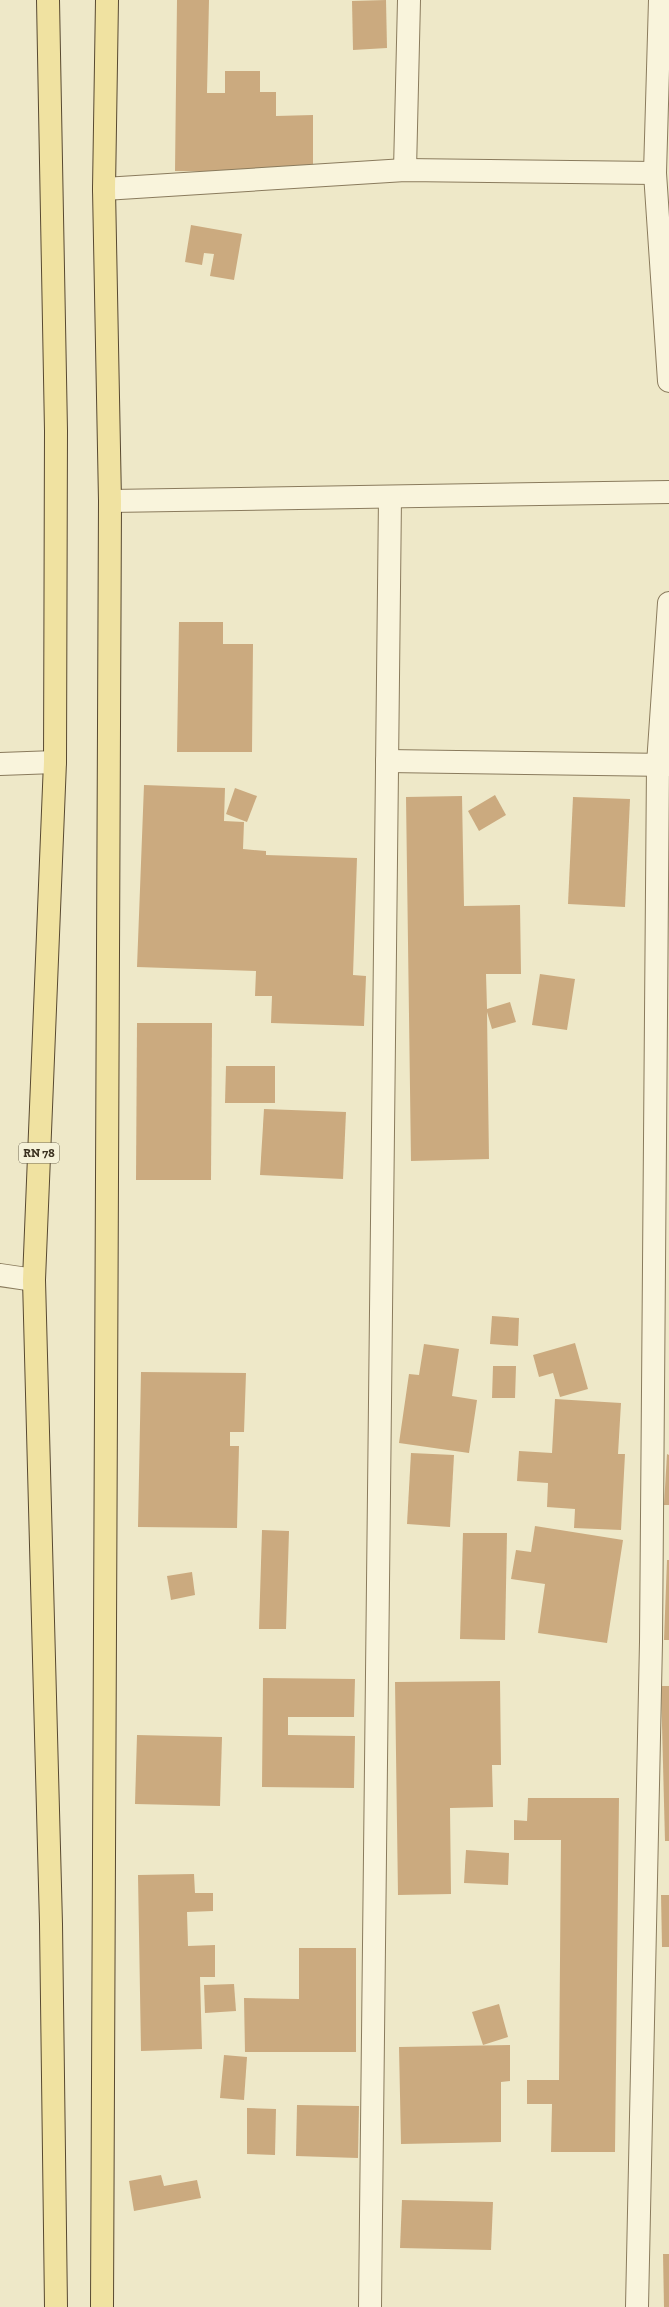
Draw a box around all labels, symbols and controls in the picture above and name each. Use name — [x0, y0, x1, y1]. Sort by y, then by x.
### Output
road number: RN 78 — [19, 1143, 59, 1163]

